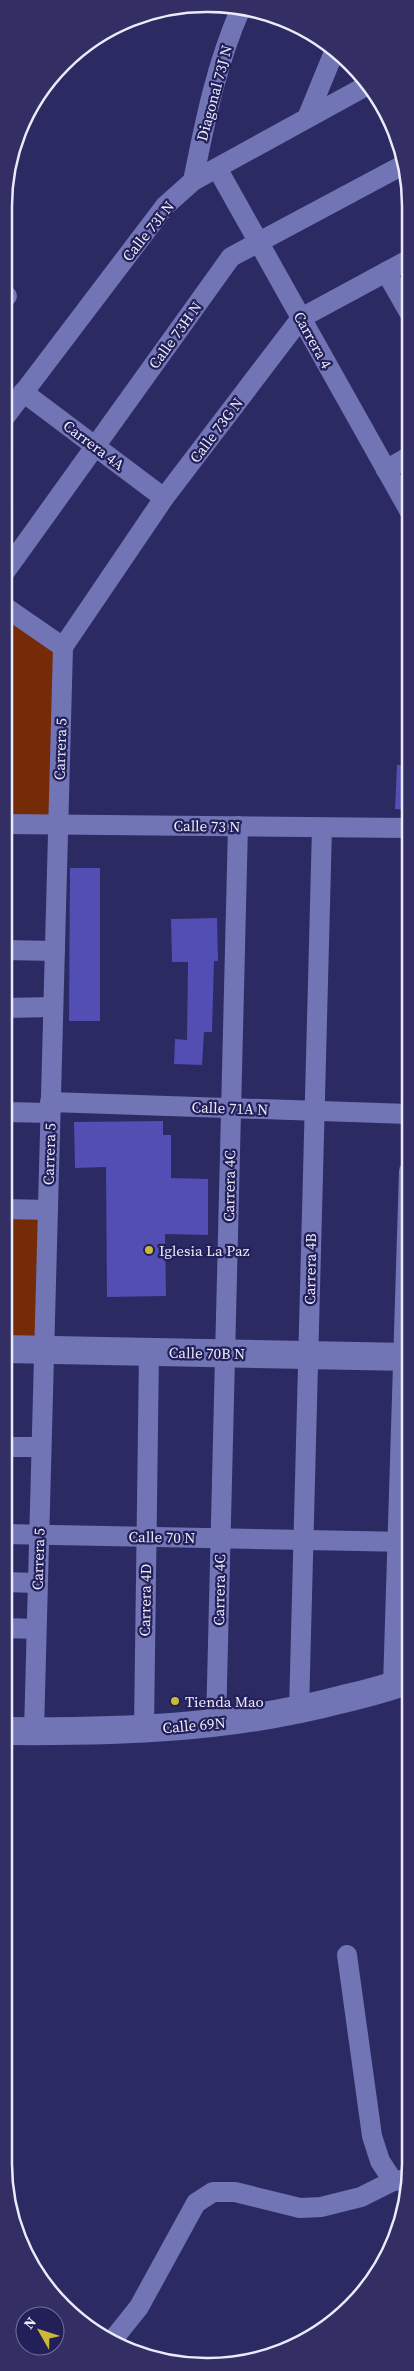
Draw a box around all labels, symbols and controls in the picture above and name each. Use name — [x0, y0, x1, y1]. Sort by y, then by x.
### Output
street label: Diagonal 73J N — [191, 43, 237, 143]
street label: Calle 73I N — [117, 196, 179, 266]
street label: Calle 73H N — [143, 297, 207, 373]
street label: Carrera 4 — [289, 308, 337, 373]
street label: Calle 73G N — [184, 393, 248, 467]
street label: Carrera 4A — [59, 415, 129, 475]
street label: Carrera 5 — [48, 718, 72, 780]
street label: Calle 73 N — [173, 815, 241, 837]
street label: Calle 71A N — [191, 1096, 269, 1120]
street label: Carrera 5 — [37, 1123, 61, 1185]
street label: Carrera 4C — [218, 1150, 240, 1222]
street label: Carrera 4B — [299, 1233, 321, 1305]
place label: Iglesia La Paz — [159, 1240, 250, 1261]
marker: Iglesia La Paz — [143, 1244, 155, 1256]
street label: Calle 70B N — [169, 1342, 245, 1364]
street label: Calle 70 N — [128, 1526, 196, 1548]
street label: Carrera 5 — [26, 1528, 50, 1590]
street label: Carrera 4C — [208, 1554, 230, 1626]
street label: Carrera 4D — [134, 1563, 156, 1637]
place label: Tienda Mao — [185, 1691, 264, 1712]
marker: Tienda Mao — [169, 1695, 181, 1707]
street label: Calle 69N — [162, 1712, 226, 1738]
north arrow — [15, 2306, 65, 2356]
text: N — [19, 2313, 41, 2333]

